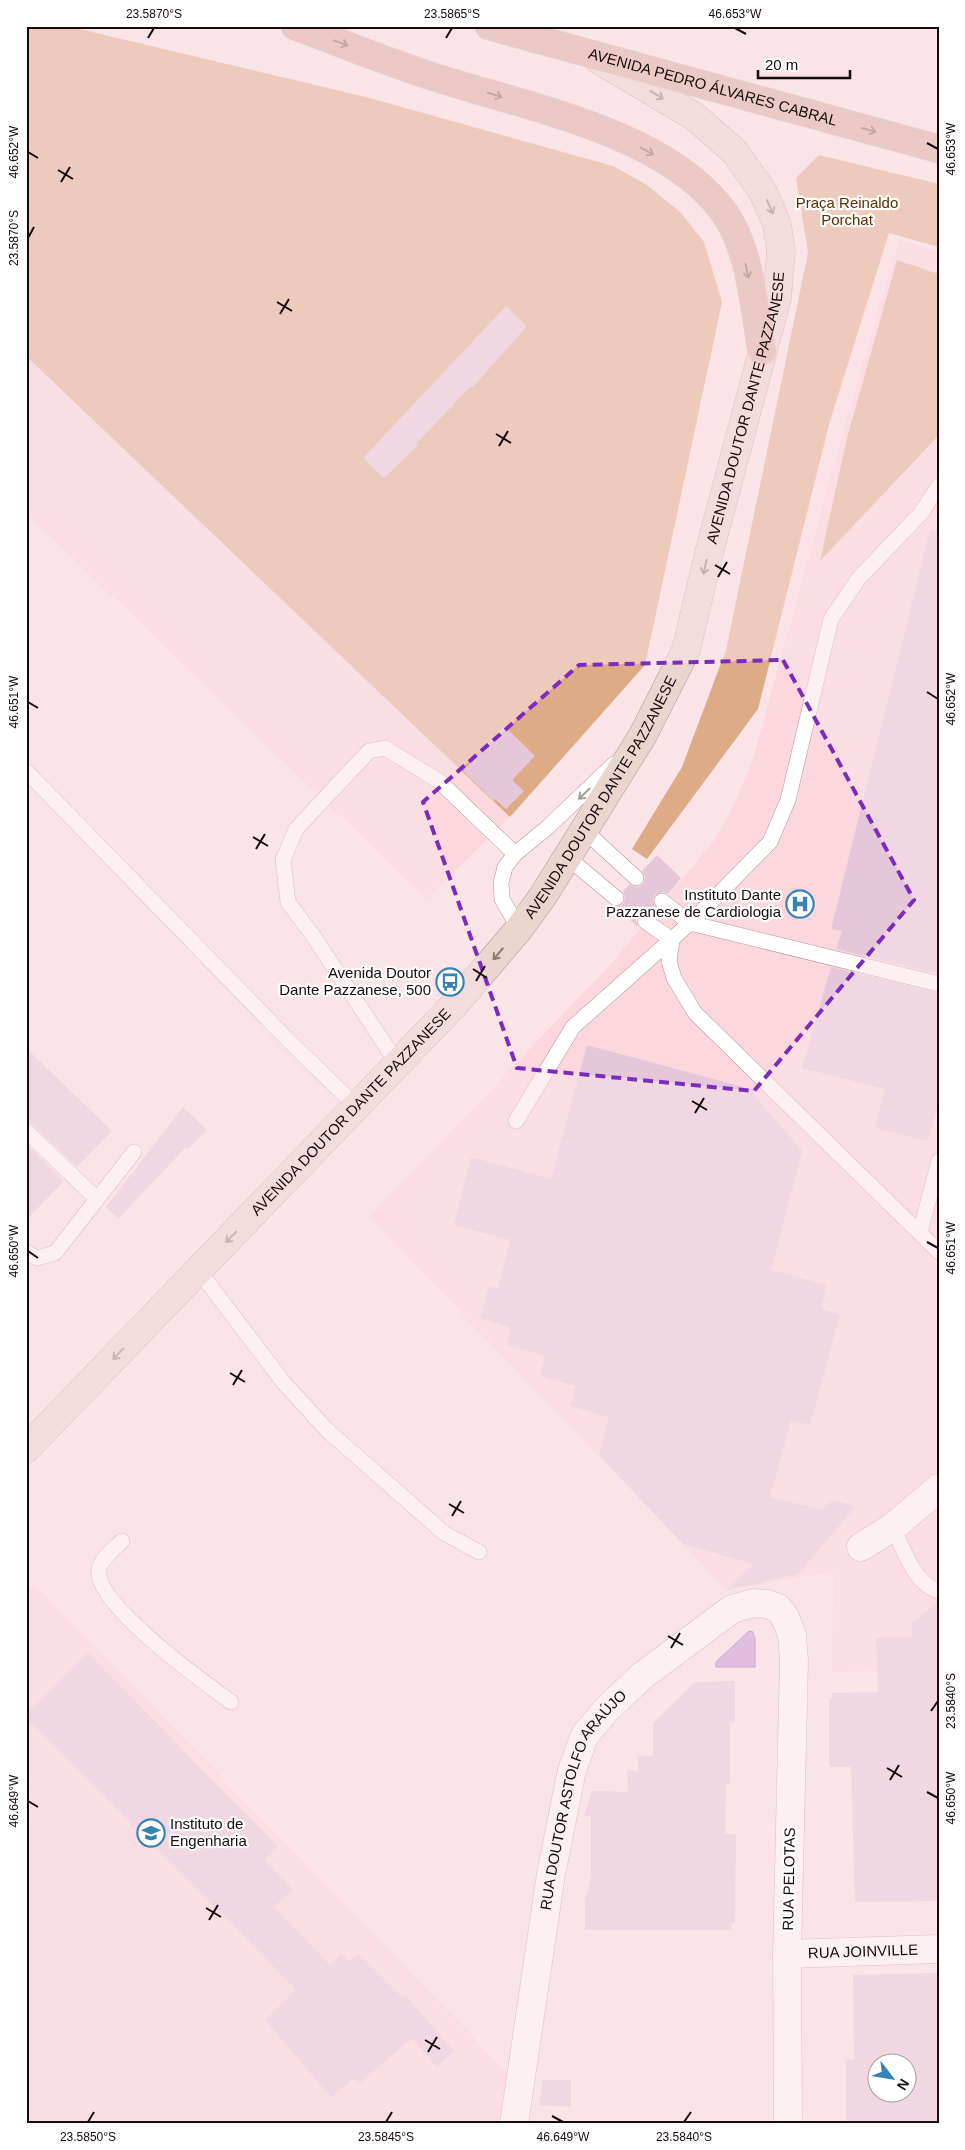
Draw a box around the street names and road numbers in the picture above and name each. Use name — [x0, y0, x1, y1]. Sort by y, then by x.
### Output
street label: AVENIDA PEDRO ÁLVARES CABRAL — [587, 45, 839, 129]
street label: AVENIDA DOUTOR DANTE PAZZANESE — [703, 271, 787, 546]
street label: AVENIDA DOUTOR DANTE PAZZANESE — [521, 673, 680, 921]
street label: AVENIDA DOUTOR DANTE PAZZANESE — [247, 1005, 454, 1219]
street label: RUA DOUTOR ASTOLFO ARAÚJO — [537, 1686, 630, 1911]
street label: RUA PELOTAS — [779, 1827, 798, 1931]
street label: RUA JOINVILLE — [808, 1941, 918, 1961]

